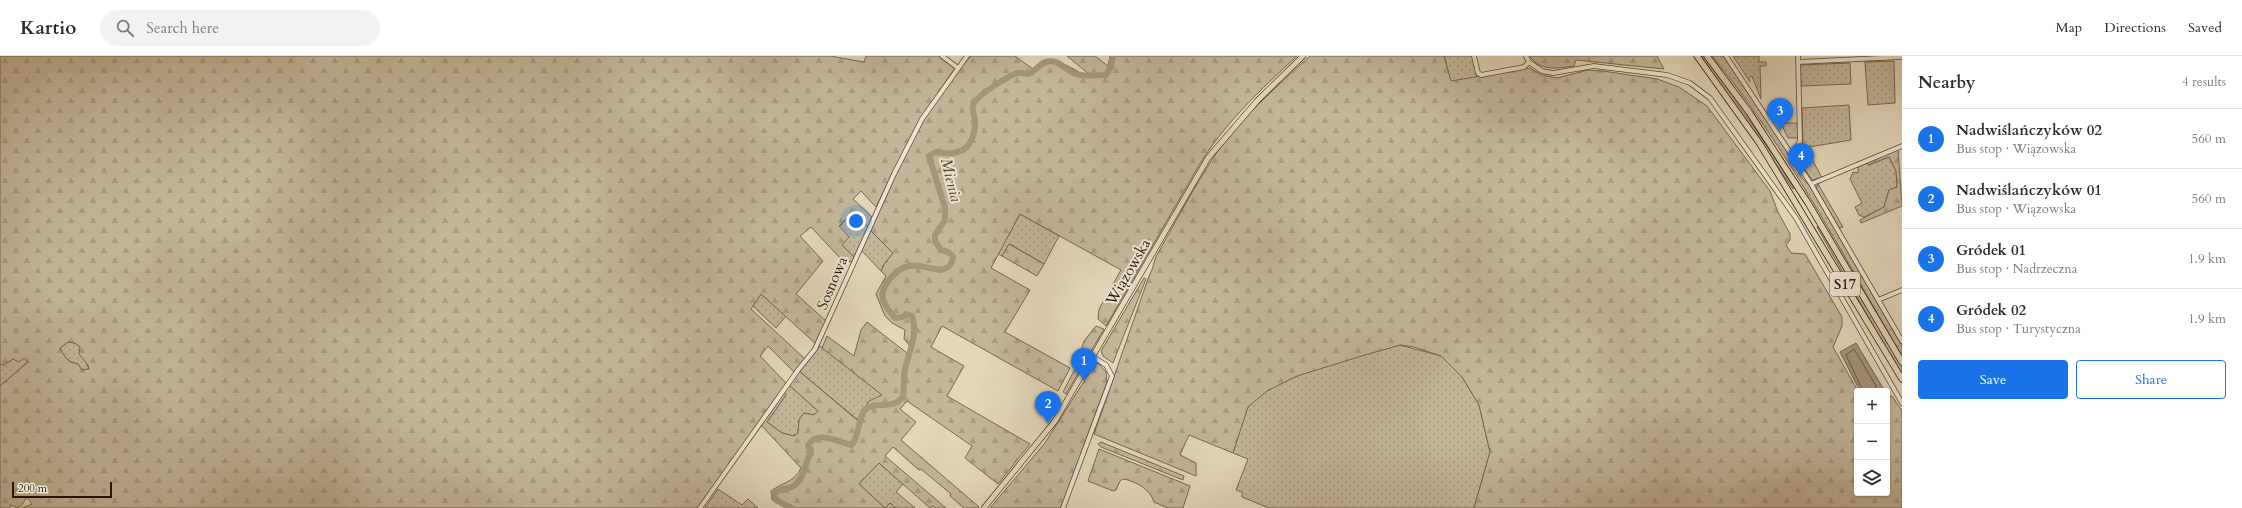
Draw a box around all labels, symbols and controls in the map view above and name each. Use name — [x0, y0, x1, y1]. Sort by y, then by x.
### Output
search box — [100, 10, 380, 46]
text: Kartio — [20, 15, 76, 41]
icon: search — [114, 17, 136, 39]
text: Search here — [146, 18, 219, 38]
text: Map — [2056, 18, 2082, 37]
text: Directions — [2104, 18, 2166, 37]
text: Saved — [2188, 18, 2222, 37]
text: Nearby — [1918, 71, 1975, 94]
text: 4 results — [2182, 73, 2226, 91]
pin: 3 — [1767, 98, 1793, 131]
text: Nadwiślańczyków 02 — [1956, 120, 2102, 140]
text: 1 — [1928, 130, 1934, 148]
text: 560 m — [2192, 130, 2226, 148]
text: Bus stop · Wiązowska — [1956, 140, 2076, 158]
pin: 4 — [1788, 143, 1814, 176]
water label: Mienia — [935, 156, 967, 204]
text: Nadwiślańczyków 01 — [1956, 180, 2102, 200]
text: 2 — [1928, 190, 1934, 208]
text: 560 m — [2192, 190, 2226, 208]
text: Bus stop · Wiązowska — [1956, 200, 2076, 218]
your location — [846, 211, 866, 231]
street label: Wiązowska — [1100, 235, 1155, 310]
text: Gródek 01 — [1956, 240, 2026, 260]
text: 3 — [1928, 250, 1934, 268]
text: 1.9 km — [2188, 250, 2226, 268]
street label: Sosnowa — [812, 253, 852, 313]
text: Bus stop · Nadrzeczna — [1956, 260, 2077, 278]
road number: S17 — [1830, 272, 1860, 296]
text: Gródek 02 — [1956, 300, 2026, 320]
text: 4 — [1928, 310, 1934, 328]
text: 1.9 km — [2188, 310, 2226, 328]
text: Bus stop · Turystyczna — [1956, 320, 2081, 338]
pin: 1 — [1071, 348, 1097, 381]
button: Save — [1918, 360, 2068, 399]
button: Share — [2076, 360, 2226, 399]
map controls — [1854, 388, 1890, 496]
button: + — [1854, 388, 1890, 424]
pin: 2 — [1035, 391, 1061, 424]
button: − — [1854, 424, 1890, 460]
button: layers — [1854, 460, 1890, 496]
scale bar — [12, 480, 112, 499]
text: 200 m — [18, 481, 47, 496]

